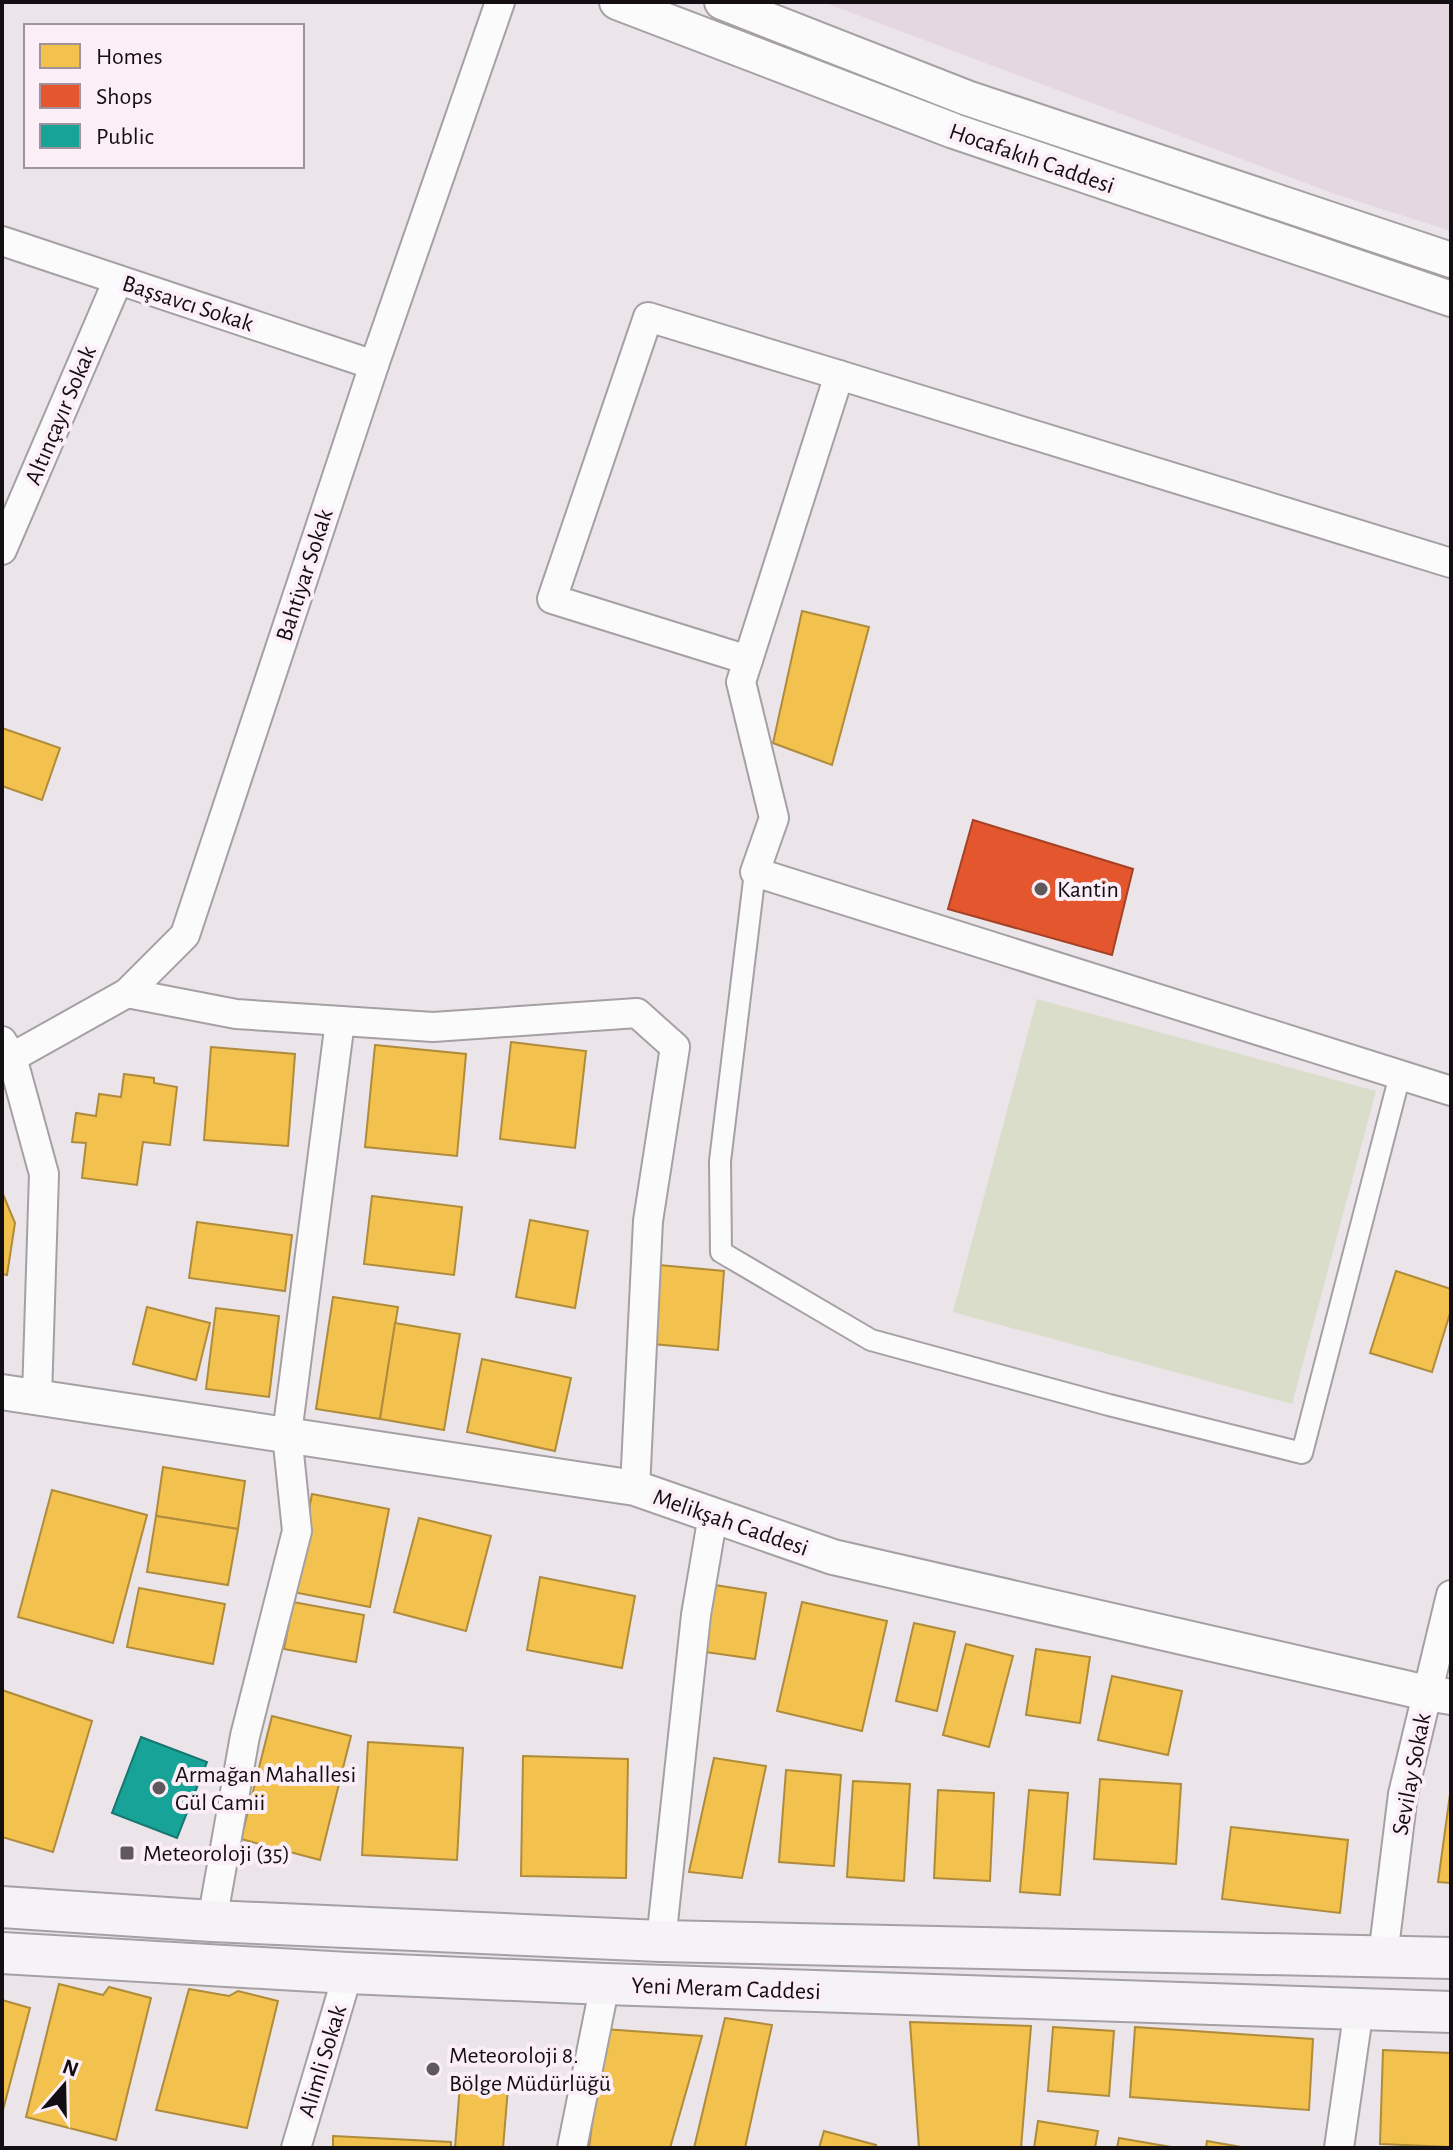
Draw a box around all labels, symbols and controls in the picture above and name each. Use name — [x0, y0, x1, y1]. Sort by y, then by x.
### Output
legend — [24, 24, 304, 168]
text: Homes — [96, 45, 163, 69]
text: Shops — [96, 85, 152, 109]
street label: Hocafakıh Caddesi — [946, 119, 1117, 198]
text: Public — [96, 125, 154, 149]
street label: Başsavcı Sokak — [119, 271, 256, 336]
street label: Altınçayır Sokak — [21, 342, 101, 488]
street label: Bahtiyar Sokak — [272, 506, 338, 644]
place label: Kantin — [1057, 878, 1119, 902]
marker: Kantin — [1032, 880, 1050, 898]
street label: Melikşah Caddesi — [650, 1485, 812, 1561]
street label: Sevilay Sokak — [1388, 1711, 1436, 1837]
place label: Armağan Mahallesi Gül Camii — [175, 1763, 356, 1815]
marker: Armağan Mahallesi Gül Camii — [150, 1779, 168, 1797]
place label: Meteoroloji (35) — [143, 1842, 290, 1866]
marker: Meteoroloji (35) — [118, 1844, 136, 1862]
street label: Yeni Meram Caddesi — [631, 1974, 821, 2004]
street label: Alimli Sokak — [295, 2002, 351, 2120]
place label: Meteoroloji 8. Bölge Müdürlüğü — [449, 2044, 611, 2096]
north arrow — [24, 2046, 104, 2126]
text: N — [60, 2055, 81, 2081]
marker: Meteoroloji 8. Bölge Müdürlüğü — [424, 2060, 442, 2078]

